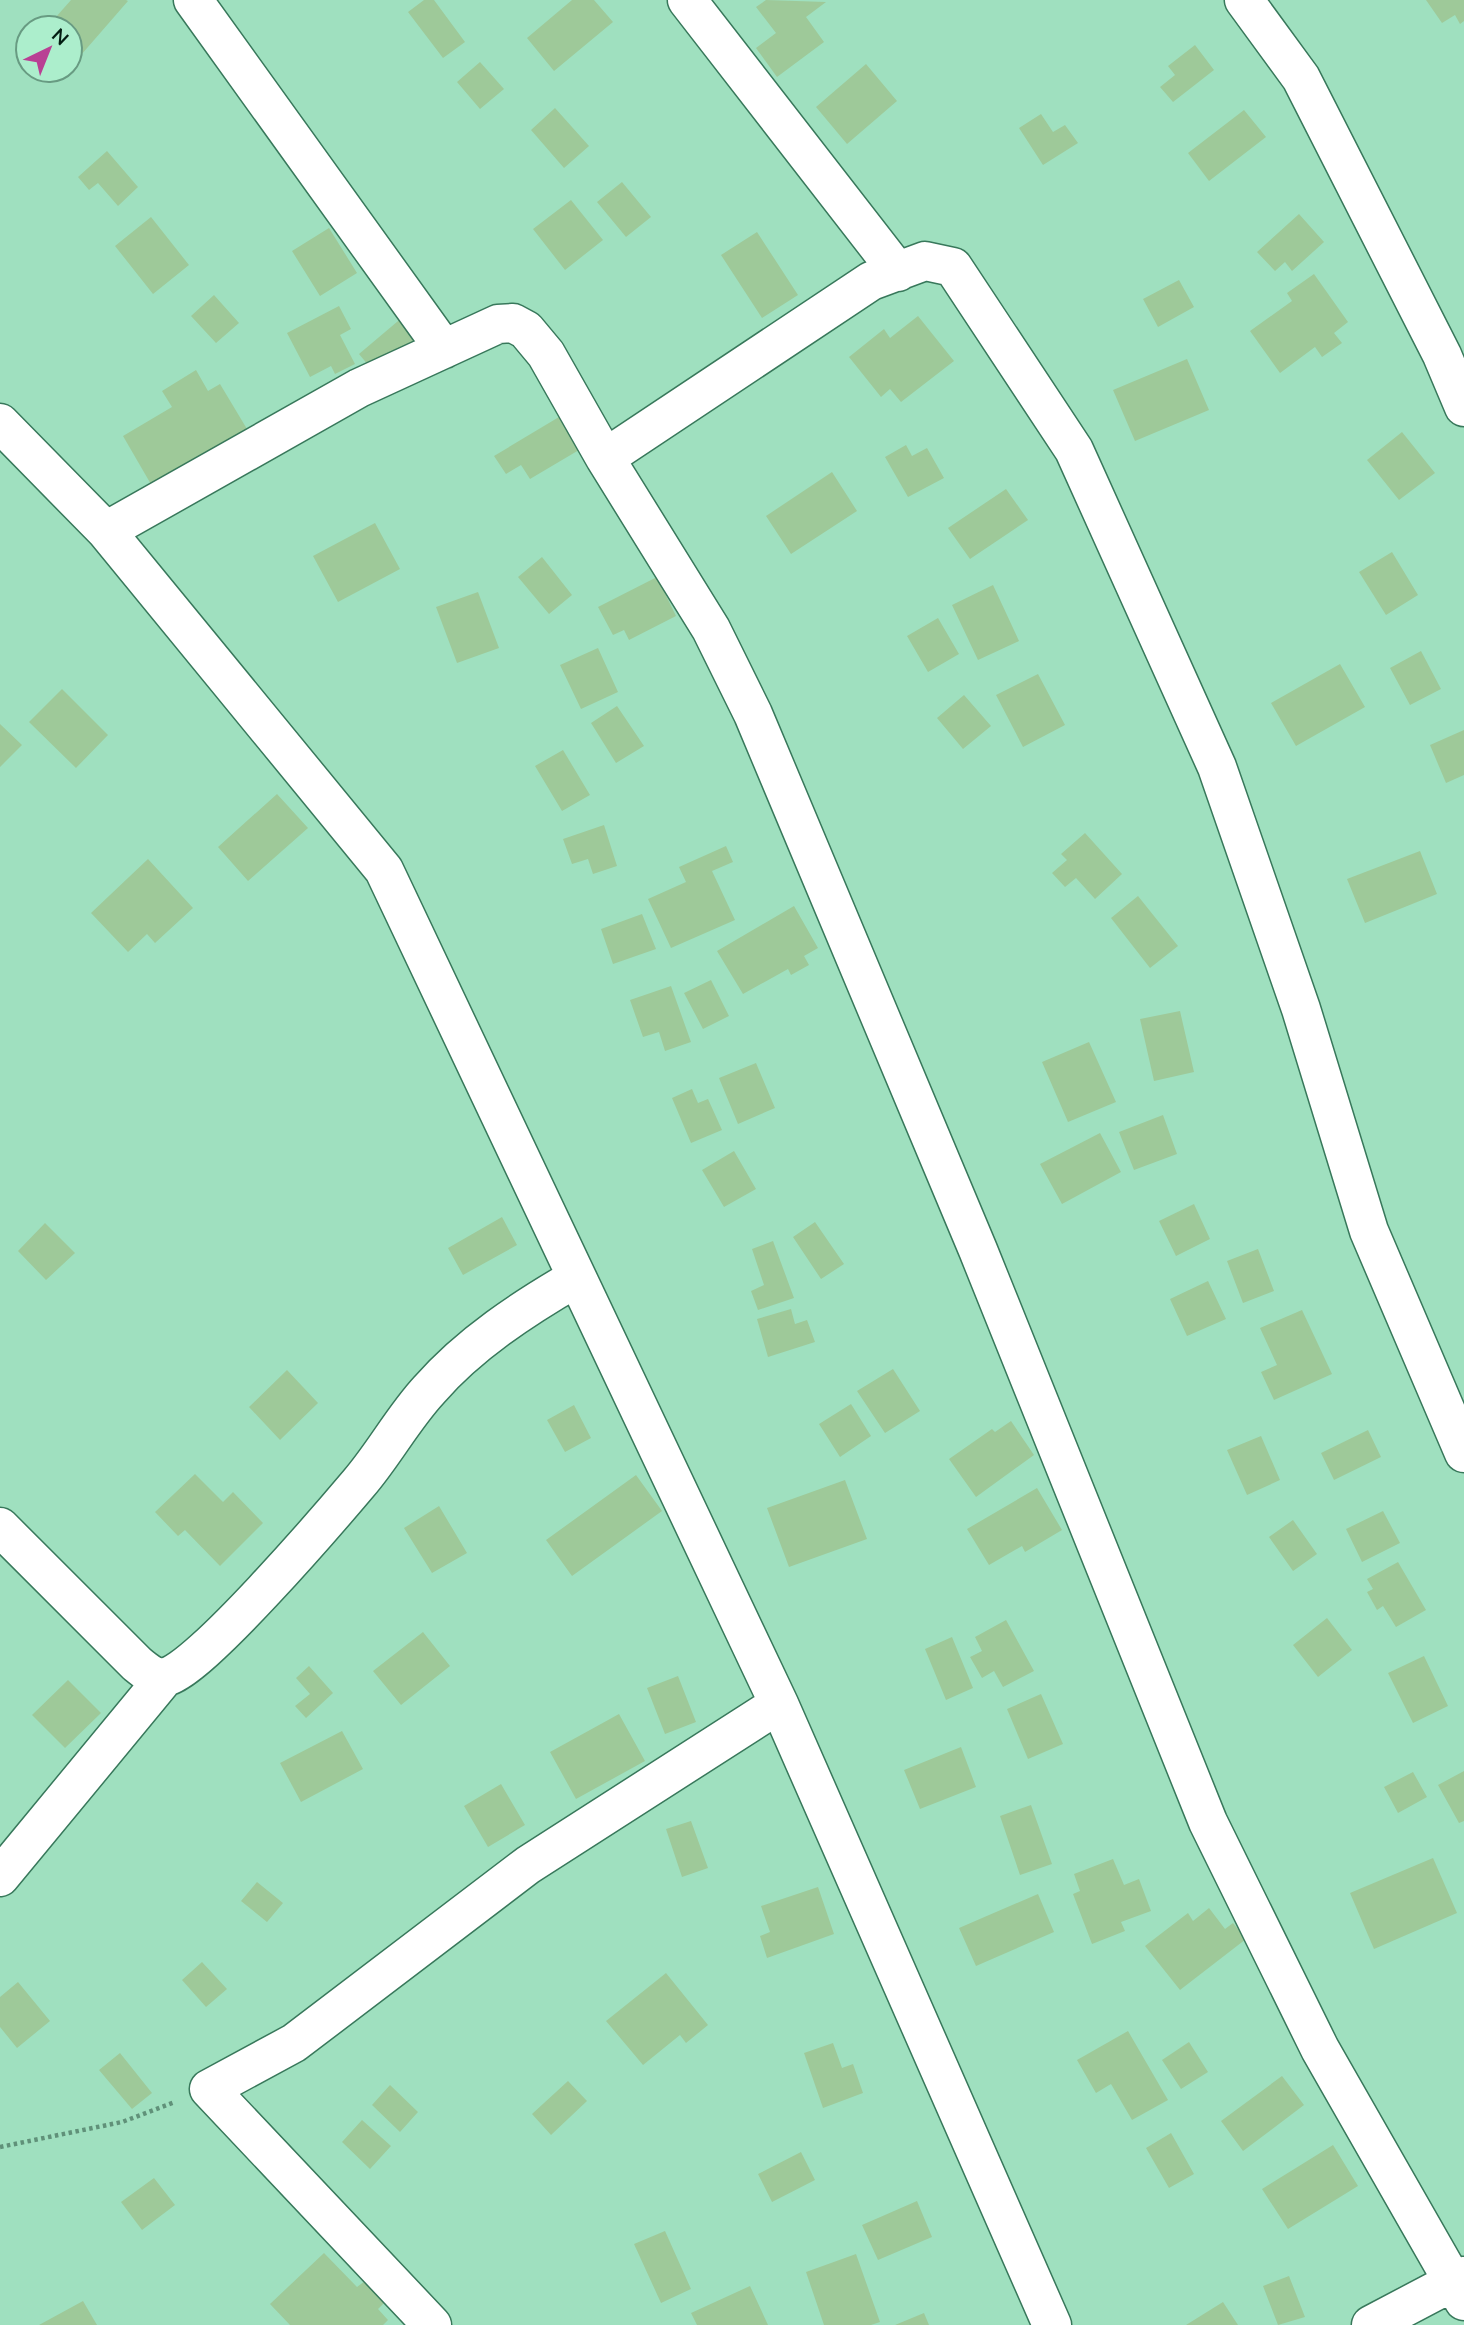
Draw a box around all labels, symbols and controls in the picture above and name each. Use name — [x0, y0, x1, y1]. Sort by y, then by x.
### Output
north arrow — [14, 14, 84, 84]
text: N — [47, 23, 74, 50]

